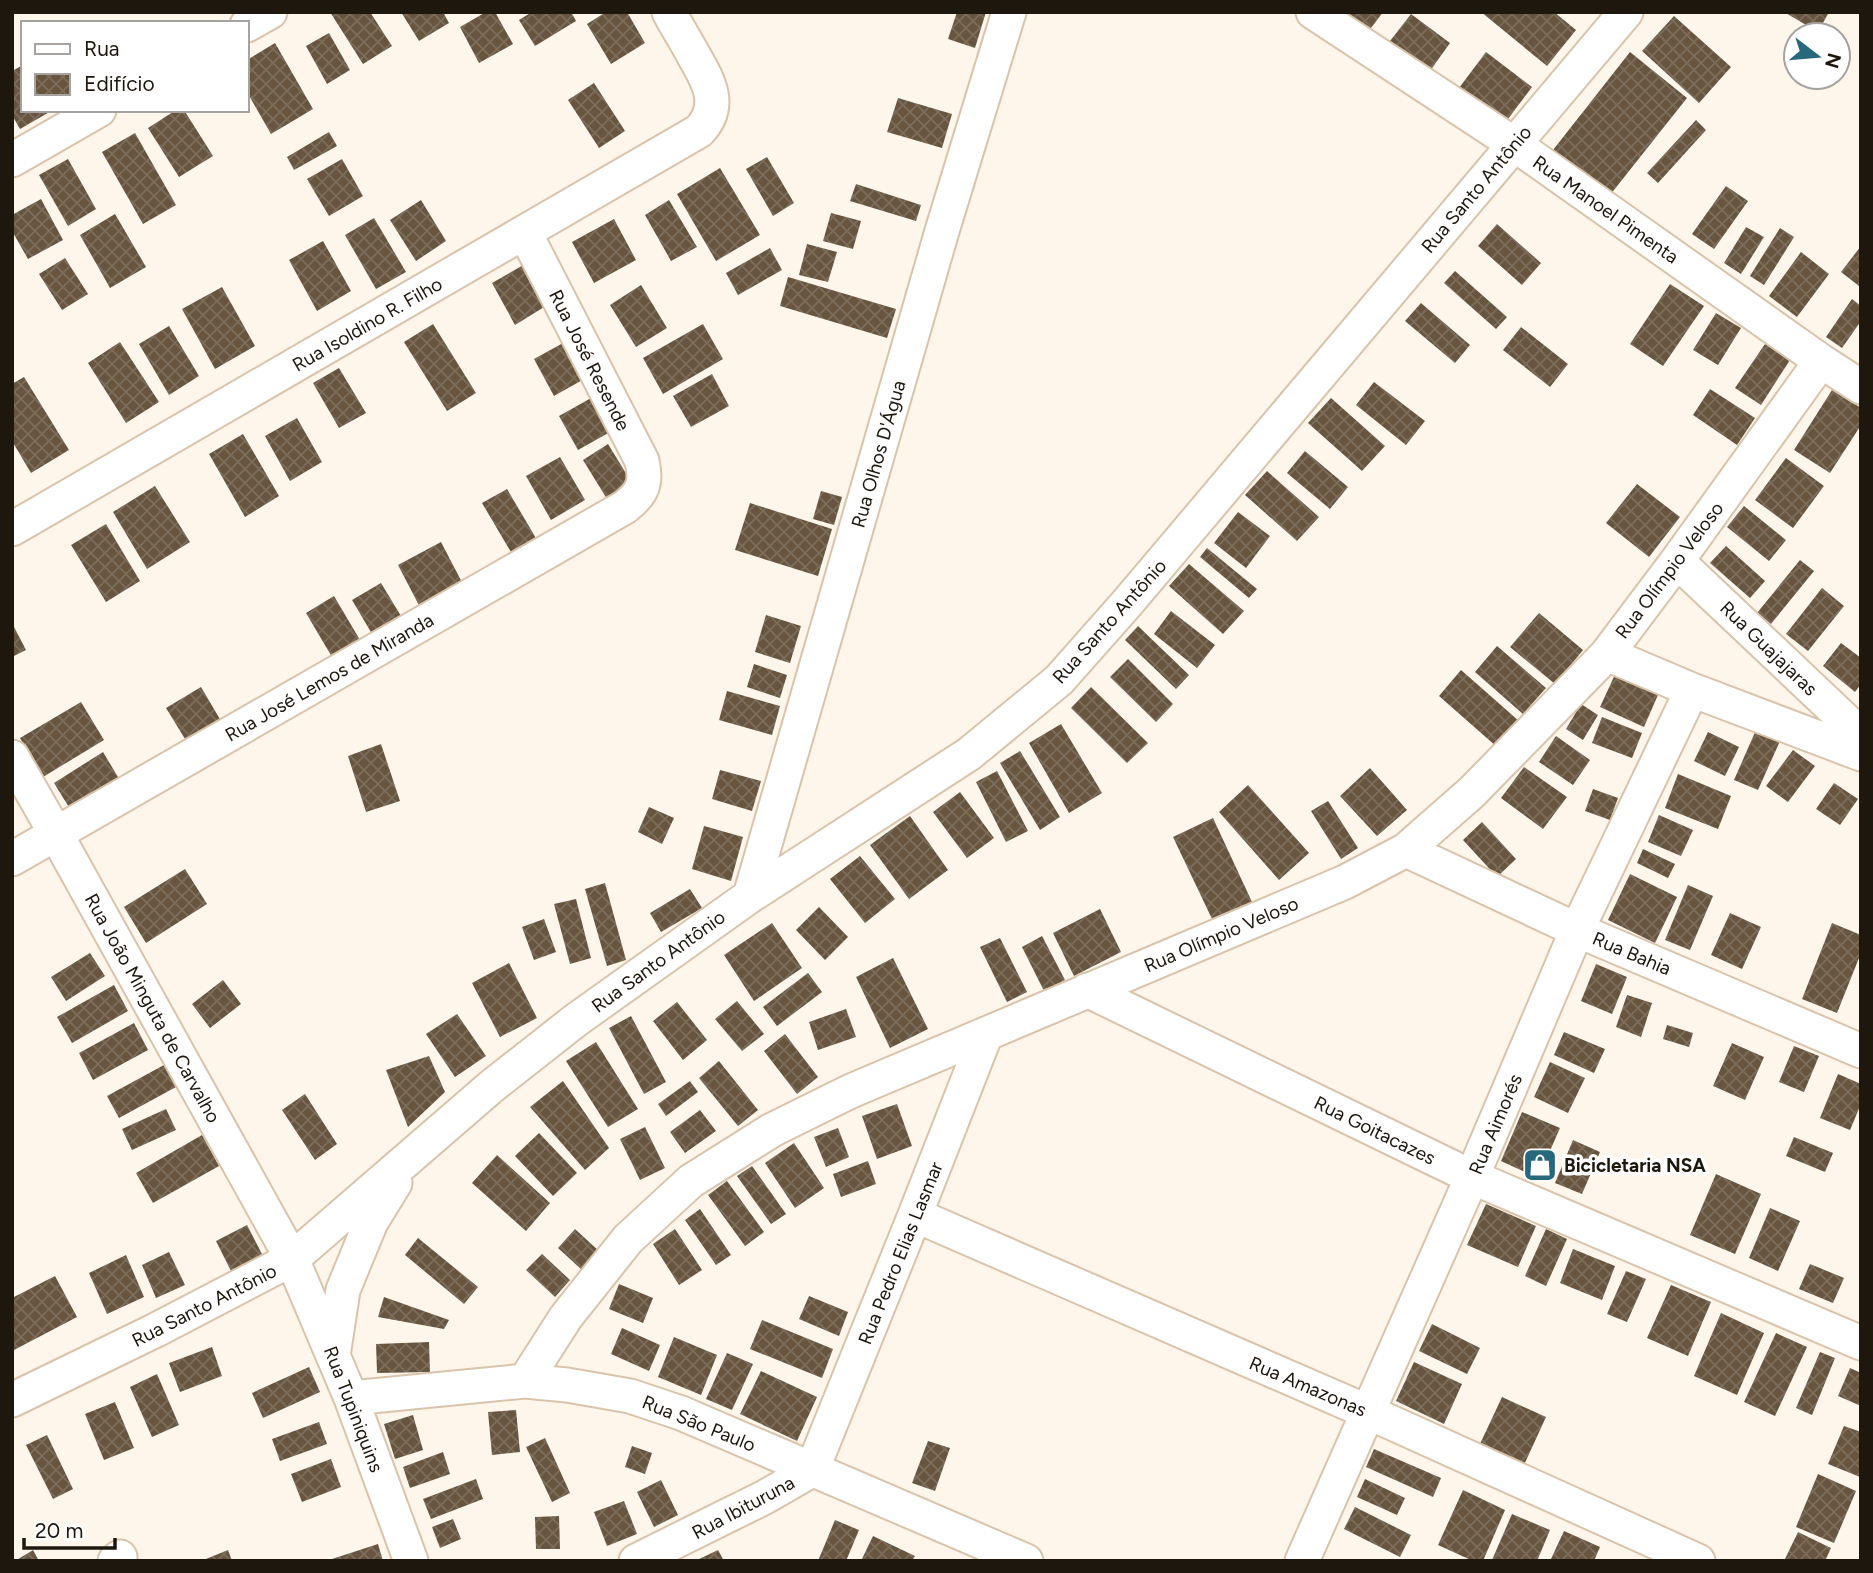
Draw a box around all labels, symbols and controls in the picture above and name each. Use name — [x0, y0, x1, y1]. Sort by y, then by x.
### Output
legend — [21, 21, 248, 112]
north arrow — [1782, 21, 1852, 91]
text: Rua — [84, 36, 120, 61]
text: N — [1820, 50, 1846, 71]
text: Edifício — [84, 71, 155, 96]
street label: Rua Santo Antônio — [1416, 121, 1536, 258]
street label: Rua Manoel Pimenta — [1528, 150, 1683, 268]
street label: Rua Isoldino R. Filho — [288, 272, 446, 377]
street label: Rua José Resende — [544, 286, 635, 435]
street label: Rua Olhos D'Água — [846, 378, 911, 530]
street label: Rua Olímpio Veloso — [1610, 497, 1728, 643]
street label: Rua Santo Antônio — [1048, 554, 1171, 688]
street label: Rua Guajajaras — [1715, 596, 1822, 701]
street label: Rua José Lemos de Miranda — [221, 608, 438, 747]
street label: Rua João Minguta de Carvalho — [80, 890, 225, 1127]
street label: Rua Olímpio Veloso — [1140, 892, 1302, 977]
street label: Rua Santo Antônio — [587, 905, 730, 1018]
street label: Rua Bahia — [1589, 927, 1674, 980]
street label: Rua Aimorés — [1464, 1070, 1527, 1178]
street label: Rua Goitacazes — [1310, 1091, 1439, 1170]
shop icon: Bicicletaria NSA — [1521, 1146, 1559, 1184]
place label: Bicicletaria NSA — [1564, 1154, 1706, 1177]
street label: Rua Pedro Elias Lasmar — [853, 1158, 948, 1348]
street label: Rua Santo Antônio — [128, 1259, 280, 1352]
street label: Rua Tupiniquins — [319, 1343, 388, 1476]
street label: Rua Amazonas — [1246, 1351, 1370, 1422]
street label: Rua São Paulo — [639, 1390, 759, 1457]
street label: Rua Ibituruna — [688, 1471, 798, 1544]
scale bar — [24, 1506, 116, 1550]
text: 20 m — [35, 1518, 83, 1543]

